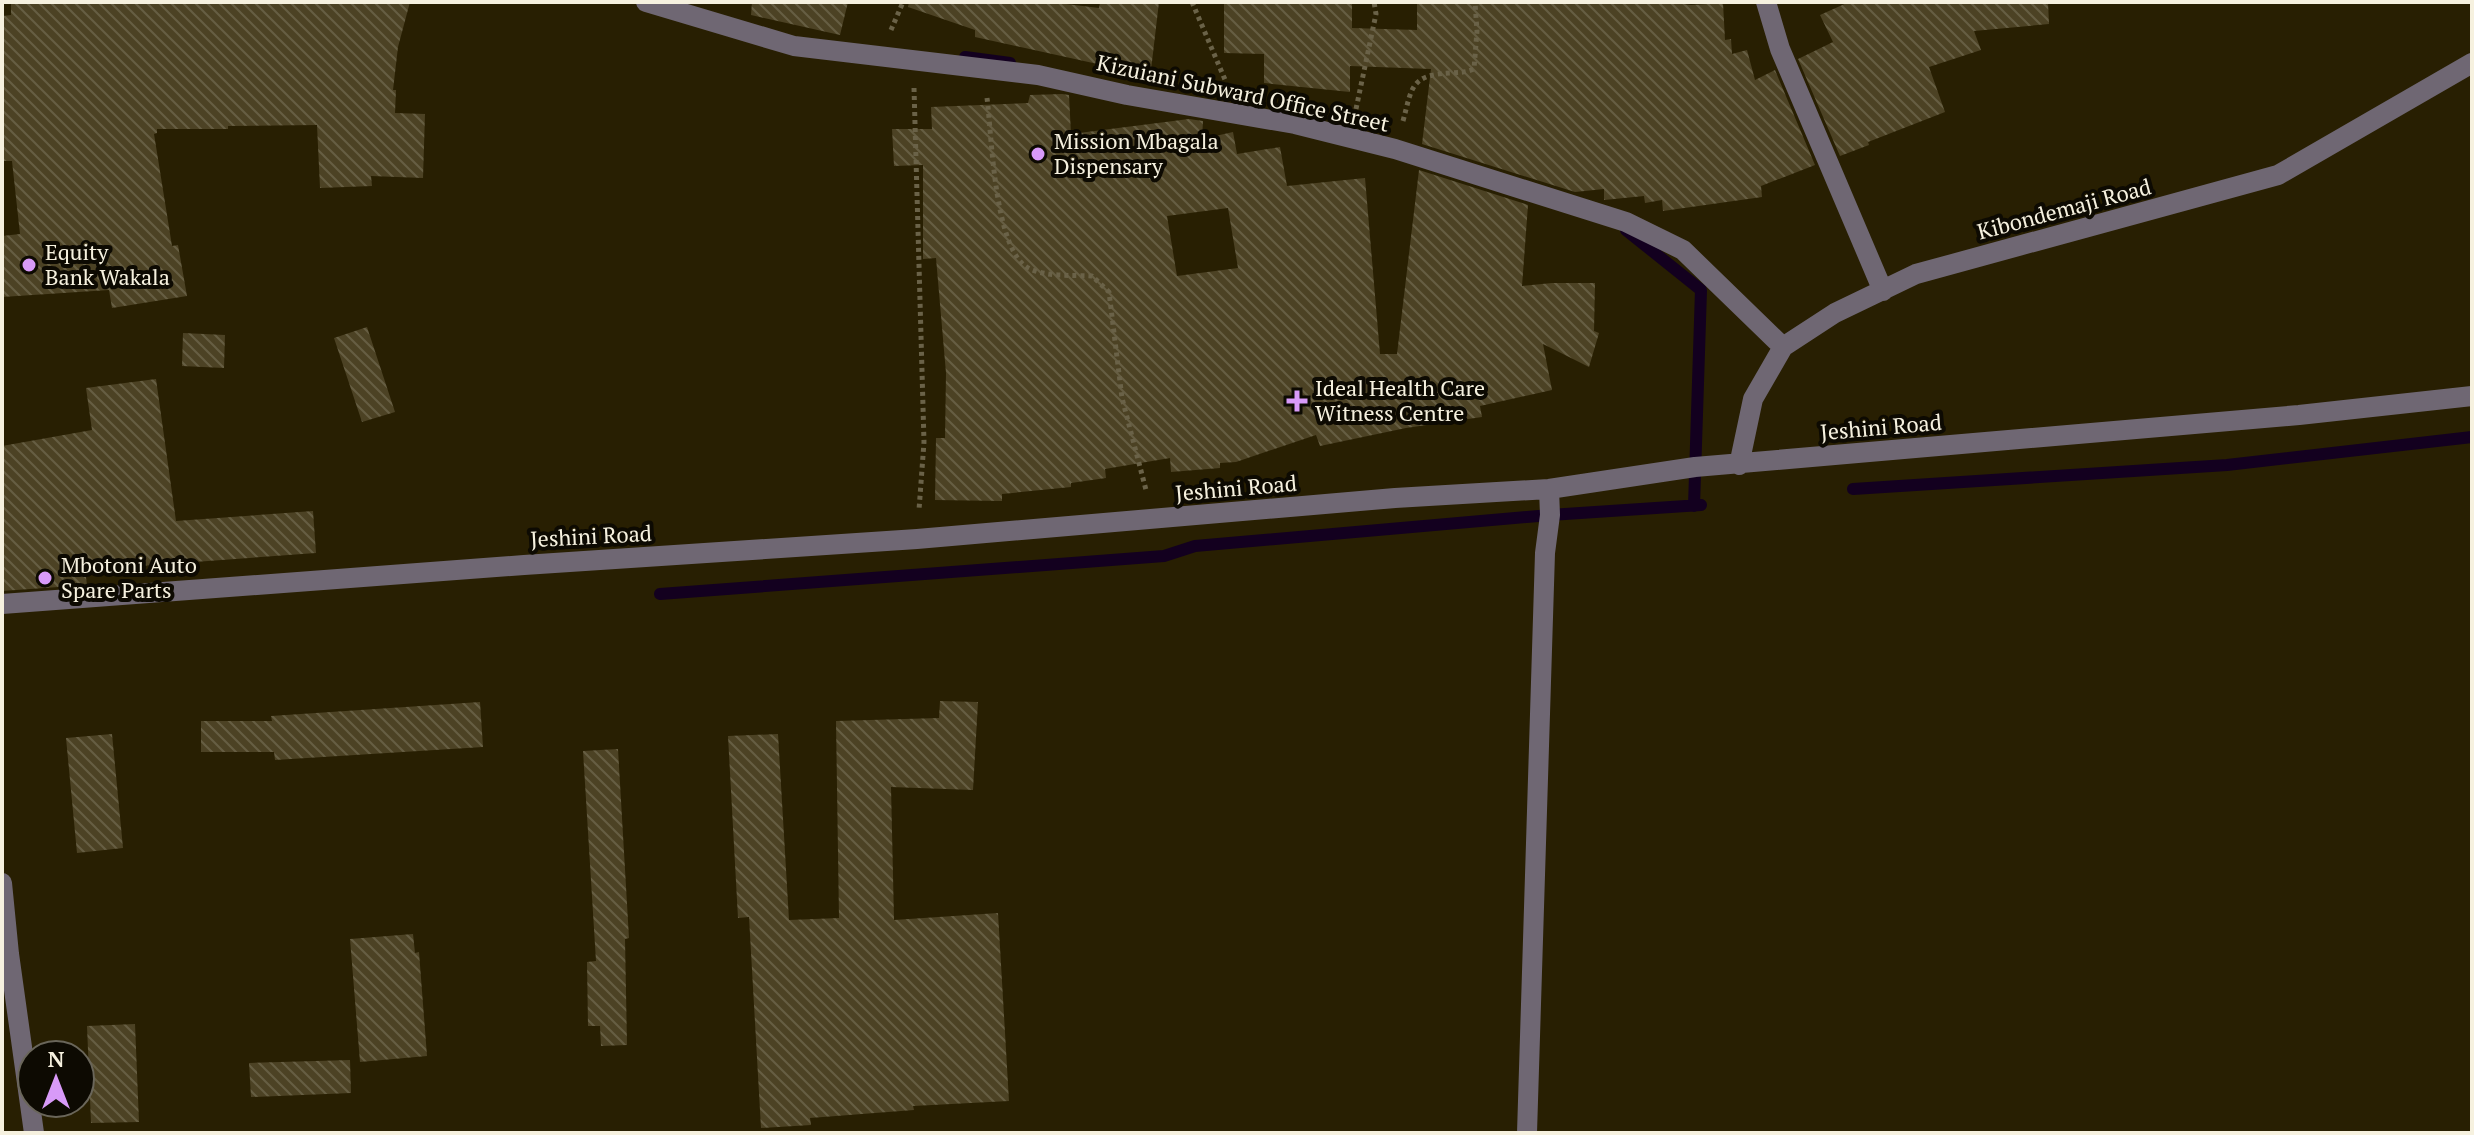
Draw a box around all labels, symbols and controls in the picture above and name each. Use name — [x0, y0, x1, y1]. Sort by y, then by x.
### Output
street label: Kizuiani Subward Office Street — [1094, 47, 1392, 138]
place label: Mission Mbagala Dispensary — [1054, 126, 1219, 180]
marker: Mission Mbagala Dispensary — [1029, 145, 1047, 163]
street label: Kibondemaji Road — [1974, 171, 2154, 246]
place label: Equity Bank Wakala — [45, 237, 170, 291]
marker: Equity Bank Wakala — [20, 256, 38, 274]
place label: Ideal Health Care Witness Centre — [1315, 373, 1485, 427]
marker: Ideal Health Care Witness Centre — [1286, 390, 1308, 412]
street label: Jeshini Road — [1819, 407, 1943, 446]
street label: Jeshini Road — [1174, 468, 1298, 507]
street label: Jeshini Road — [529, 518, 653, 553]
place label: Mbotoni Auto Spare Parts — [61, 550, 197, 604]
marker: Mbotoni Auto Spare Parts — [36, 569, 54, 587]
north arrow — [16, 1039, 96, 1119]
text: N — [48, 1044, 65, 1073]

